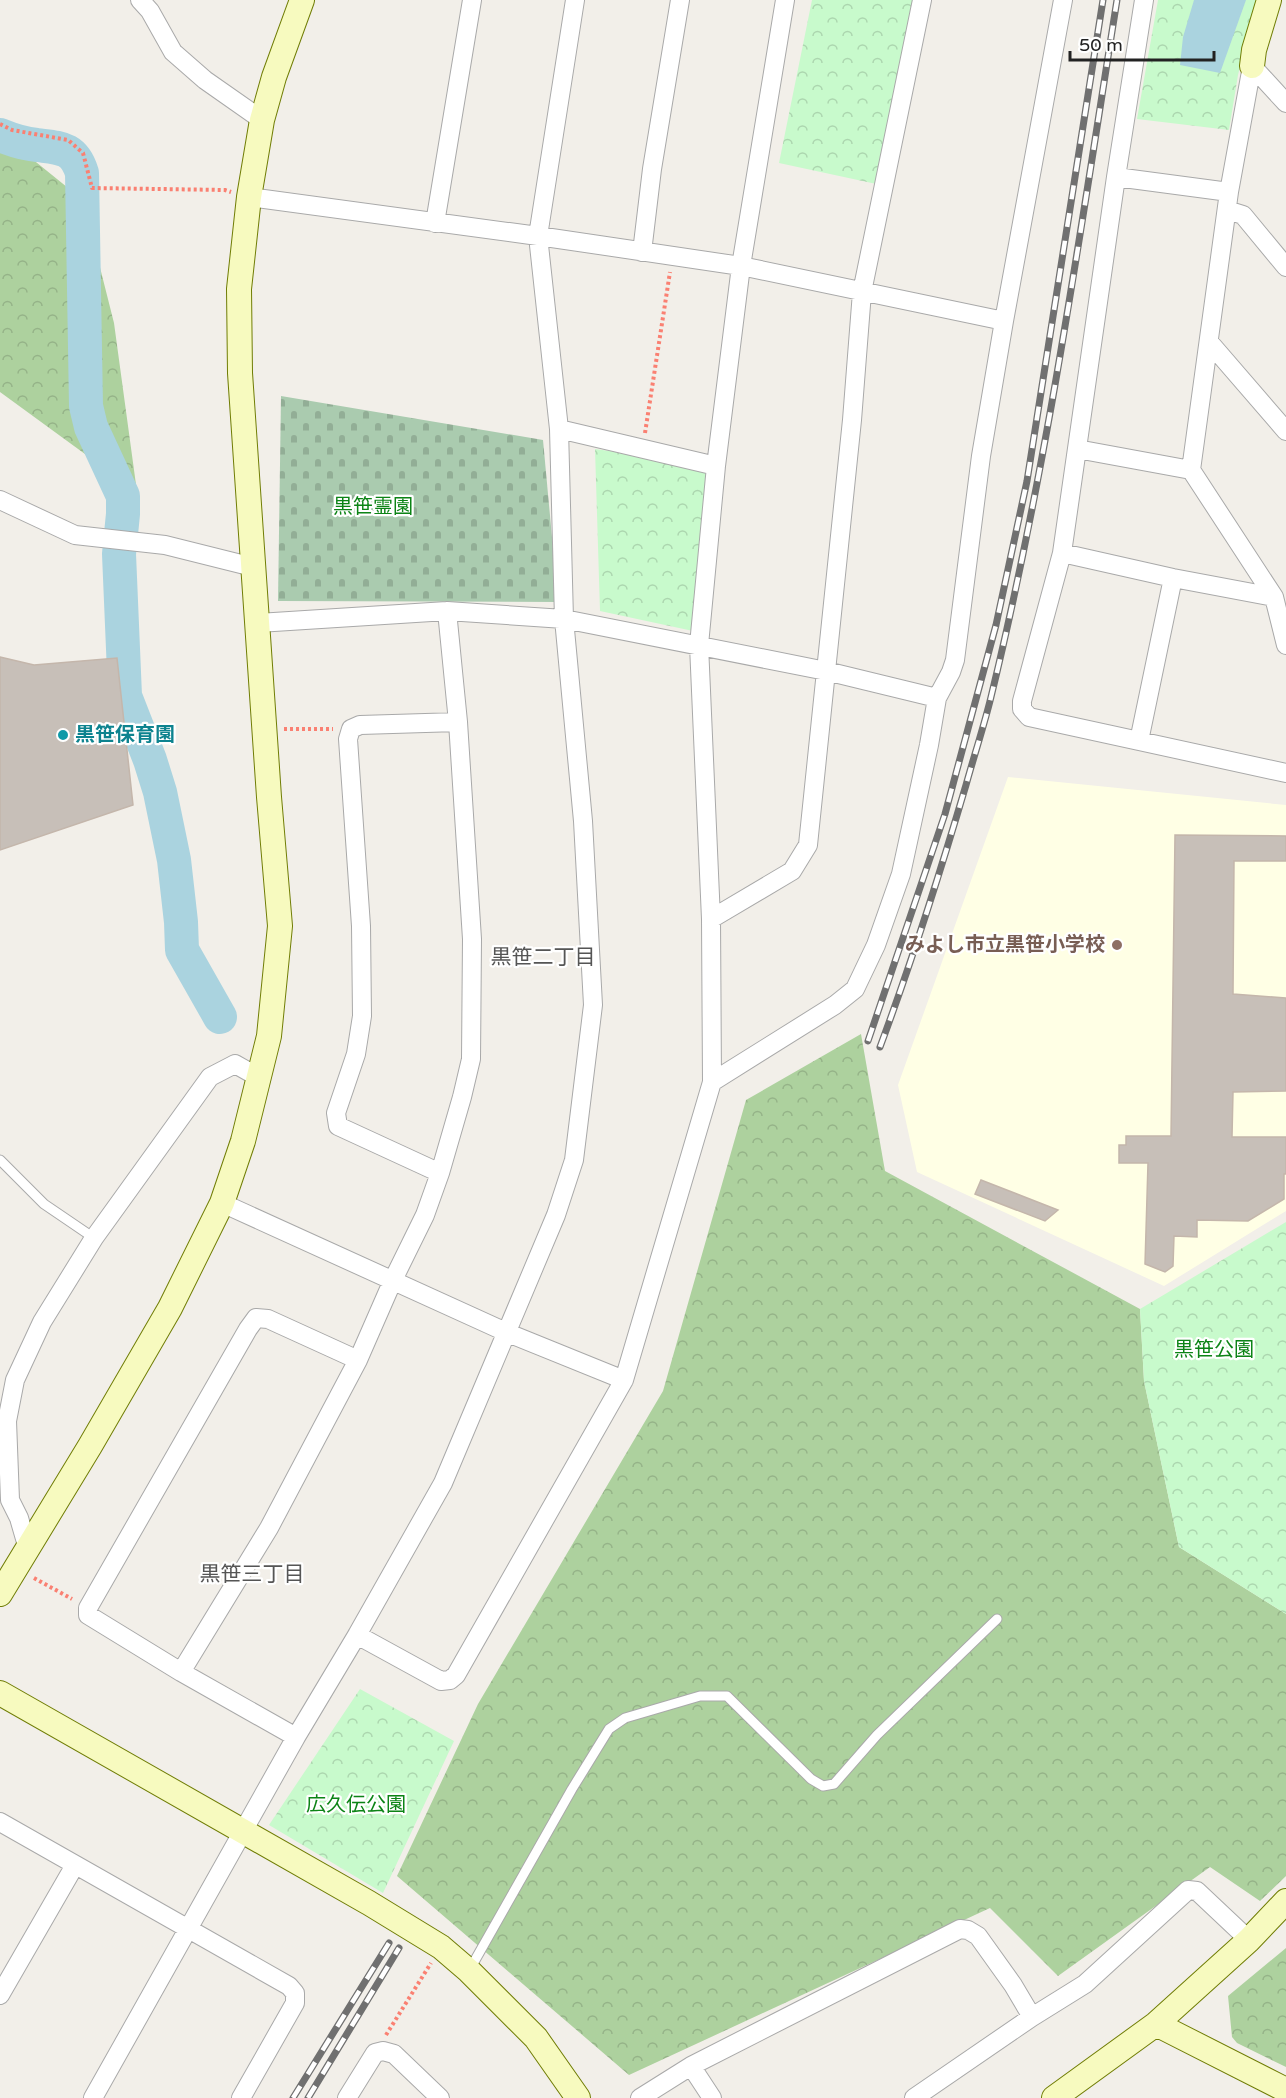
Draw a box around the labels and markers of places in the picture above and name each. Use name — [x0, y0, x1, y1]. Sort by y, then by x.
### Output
place label: 黒笹保育園 — [75, 723, 175, 747]
marker: 黒笹保育園 — [56, 728, 70, 742]
place label: みよし市立黒笹小学校 — [905, 933, 1105, 957]
marker: みよし市立黒笹小学校 — [1110, 938, 1124, 952]

